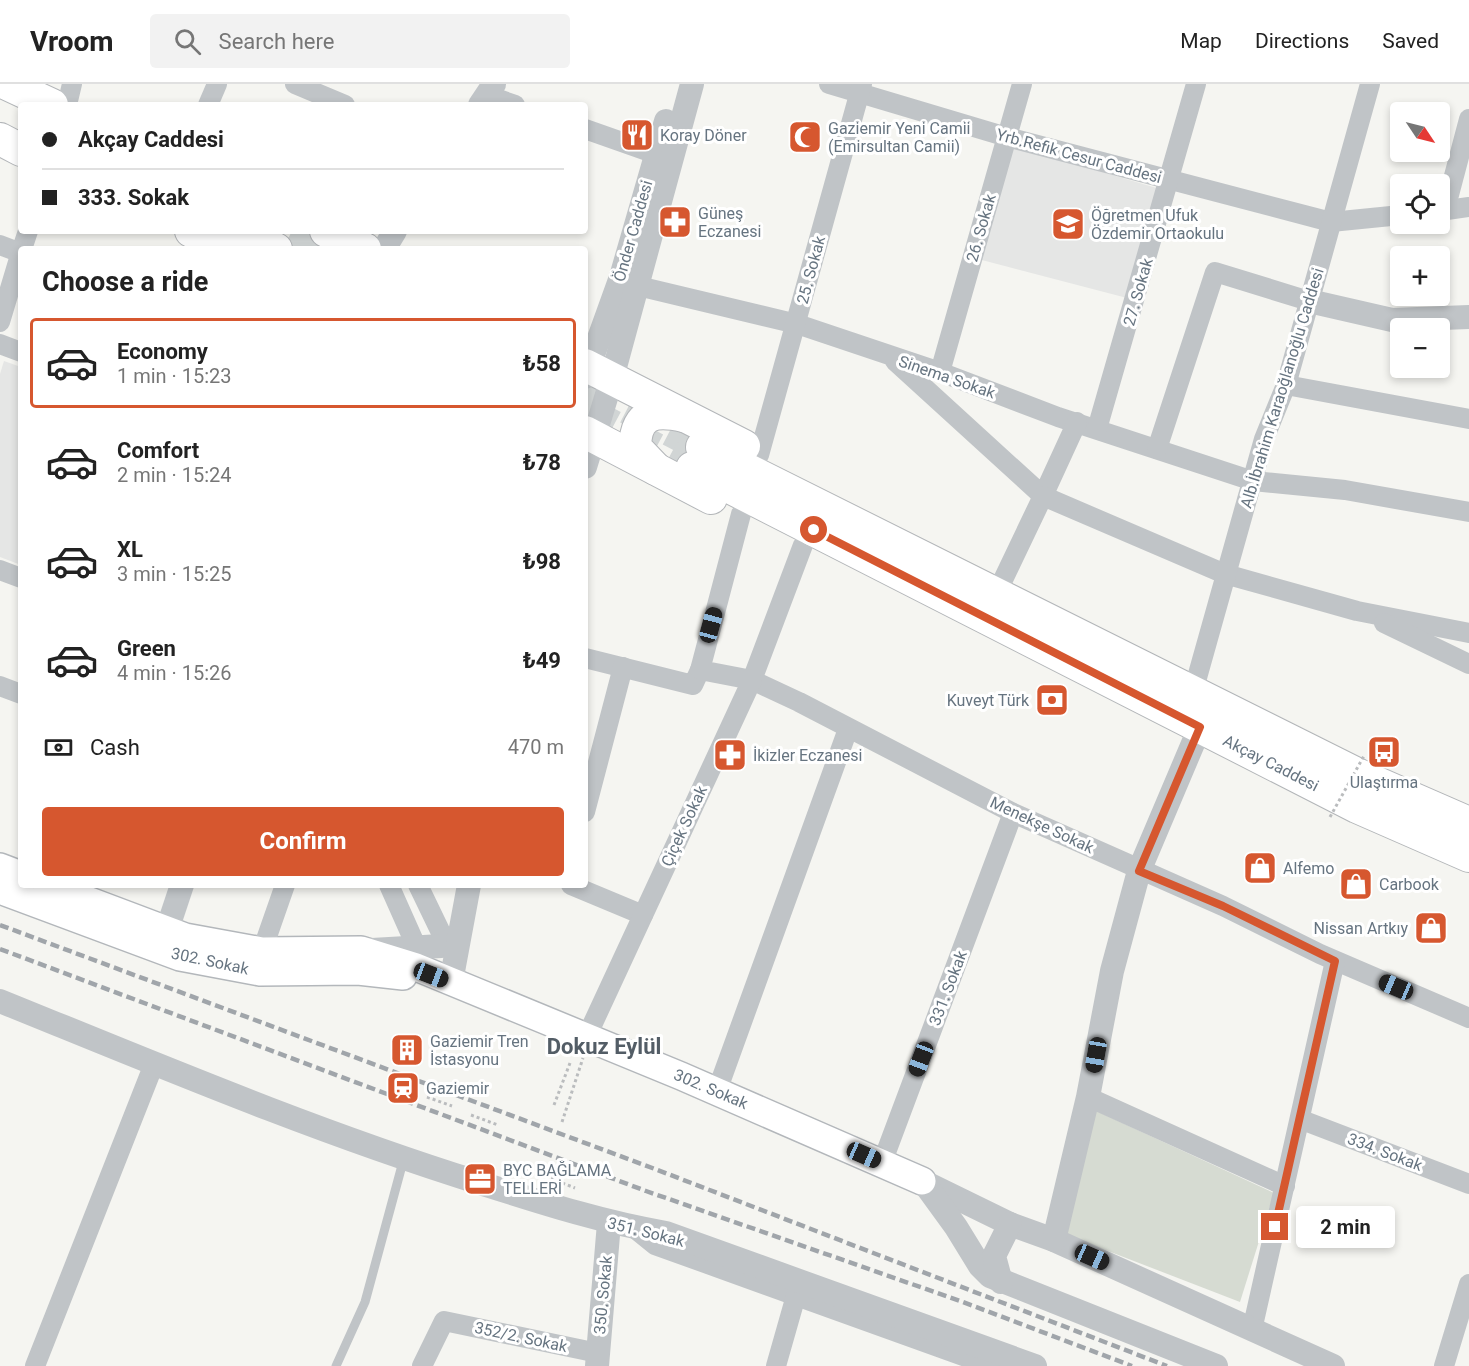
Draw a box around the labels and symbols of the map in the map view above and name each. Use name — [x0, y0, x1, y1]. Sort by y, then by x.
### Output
north arrow — [1390, 102, 1450, 162]
restaurant icon: Koray Döner — [619, 117, 655, 153]
mosque icon: Gaziemir Yeni Camii (Emirsultan Camii) — [787, 119, 823, 155]
place label: Gaziemir Yeni Camii (Emirsultan Camii) — [828, 119, 970, 156]
street label: Yrb.Refik Cesur Caddesi — [994, 125, 1164, 187]
place label: Koray Döner — [660, 126, 747, 145]
street label: Önder Caddesi — [609, 178, 657, 284]
street label: 26. Sokak — [962, 191, 1000, 264]
pharmacy icon: Güneş Eczanesi — [657, 204, 693, 240]
place label: Güneş Eczanesi — [698, 204, 761, 241]
school or university icon: Öğretmen Ufuk Özdemir Ortaokulu — [1050, 206, 1086, 242]
place label: Öğretmen Ufuk Özdemir Ortaokulu — [1091, 206, 1224, 243]
street label: 25. Sokak — [793, 233, 829, 306]
street label: 27. Sokak — [1119, 255, 1157, 328]
street label: Alb.İbrahim Karaoğlanoğlu Caddesi — [1236, 266, 1328, 510]
street label: Sinema Sokak — [896, 352, 999, 403]
route start — [800, 516, 827, 543]
car — [698, 605, 724, 645]
bank icon: Kuveyt Türk — [1034, 682, 1070, 718]
place label: Kuveyt Türk — [947, 691, 1030, 710]
street label: Akçay Caddesi — [1220, 731, 1322, 795]
bus stop icon: Ulaştırma — [1366, 734, 1402, 770]
pharmacy icon: İkizler Eczanesi — [712, 737, 748, 773]
place label: İkizler Eczanesi — [753, 746, 862, 765]
place label: Ulaştırma — [1350, 773, 1418, 792]
street label: Çiçek Sokak — [657, 782, 711, 869]
street label: Menekşe Sokak — [987, 793, 1098, 858]
shop icon: Alfemo — [1242, 850, 1278, 886]
place label: Alfemo — [1283, 859, 1334, 878]
shop icon: Carbook — [1338, 866, 1374, 902]
place label: Carbook — [1379, 875, 1440, 894]
shop icon: Nissan Artkıy — [1413, 910, 1449, 946]
place label: Nissan Artkıy — [1314, 919, 1408, 938]
street label: 302. Sokak — [170, 944, 251, 979]
street label: 331. Sokak — [925, 947, 971, 1028]
car — [411, 960, 451, 990]
car — [1376, 972, 1416, 1002]
building icon: Gaziemir Tren İstasyonu — [389, 1032, 425, 1068]
place label: Gaziemir Tren İstasyonu — [430, 1032, 528, 1069]
district label: Dokuz Eylül — [547, 1034, 661, 1059]
car — [1084, 1036, 1108, 1074]
car — [906, 1039, 936, 1079]
street label: 302. Sokak — [671, 1065, 752, 1113]
station icon: Gaziemir — [385, 1070, 421, 1106]
place label: Gaziemir — [426, 1079, 490, 1098]
street label: 334. Sokak — [1345, 1129, 1426, 1175]
car — [844, 1139, 884, 1171]
office icon: BYC BAĞLAMA TELLERİ — [462, 1161, 498, 1197]
place label: BYC BAĞLAMA TELLERİ — [503, 1161, 612, 1198]
callout: 2 min — [1296, 1206, 1395, 1248]
street label: 351. Sokak — [606, 1213, 687, 1251]
route end — [1261, 1213, 1288, 1240]
car — [1072, 1241, 1112, 1273]
street label: 350. Sokak — [590, 1254, 616, 1335]
street label: 352/2. Sokak — [473, 1318, 570, 1356]

